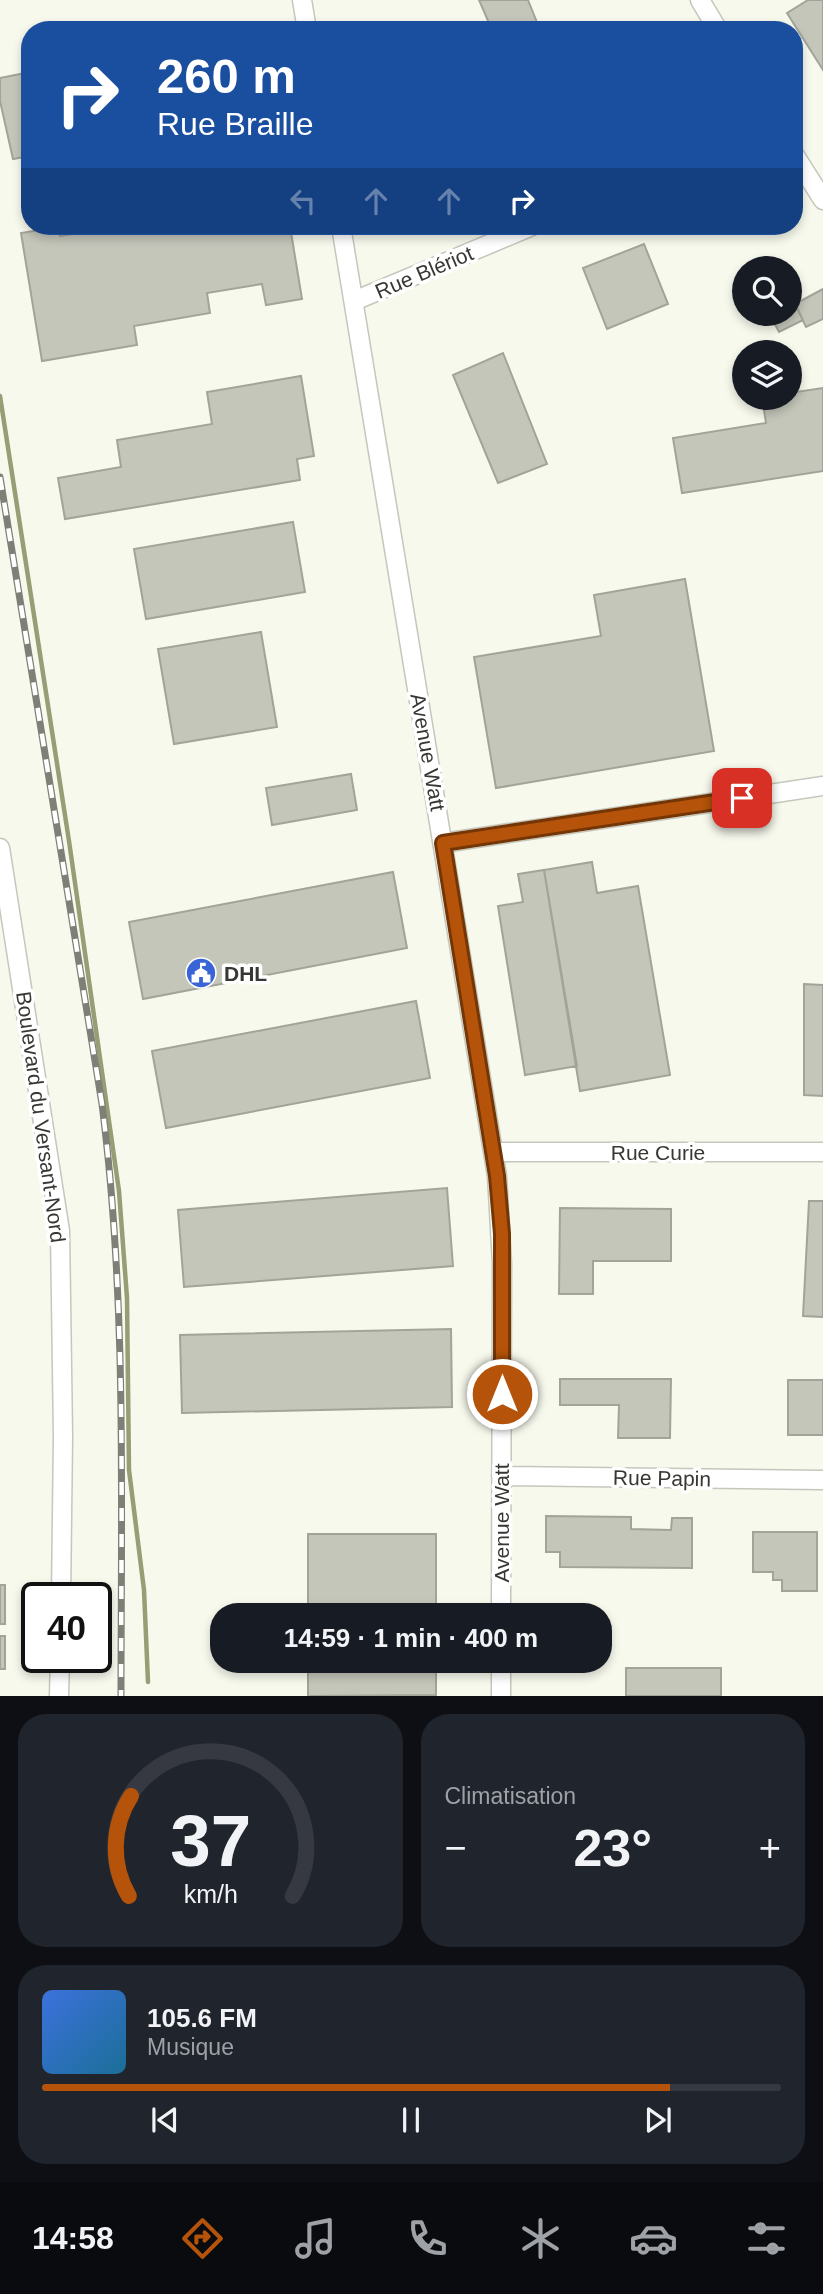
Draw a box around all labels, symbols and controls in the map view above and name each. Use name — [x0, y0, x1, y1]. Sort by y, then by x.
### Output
icon: right — [42, 49, 133, 140]
text: 260 m — [157, 49, 296, 103]
text: Rue Braille — [157, 106, 314, 142]
icon: left — [284, 182, 322, 220]
icon: ahead — [357, 182, 395, 220]
icon: ahead — [430, 182, 468, 220]
icon: right — [503, 182, 541, 220]
street label: Rue Blériot — [372, 241, 476, 303]
map controls — [732, 256, 802, 410]
button: search — [732, 256, 802, 326]
button: layers — [732, 340, 802, 410]
street label: Avenue Watt — [406, 691, 450, 813]
pin — [712, 768, 772, 828]
icon: arrive — [723, 779, 761, 817]
public building icon: DHL — [184, 956, 218, 990]
place label: DHL — [224, 962, 267, 985]
street label: Boulevard du Versant-Nord — [12, 990, 70, 1244]
street label: Rue Curie — [611, 1141, 705, 1164]
position arrow — [465, 1357, 539, 1431]
street label: Avenue Watt — [490, 1463, 513, 1583]
street label: Rue Papin — [613, 1466, 711, 1490]
speed limit sign: 40 — [21, 1582, 112, 1673]
text: 14:59 · 1 min · 400 m — [284, 1623, 538, 1653]
text: Climatisation — [445, 1783, 576, 1809]
text: 37 — [170, 1801, 251, 1882]
text: 23° — [573, 1819, 652, 1877]
text: − — [445, 1827, 467, 1869]
text: + — [759, 1827, 781, 1869]
text: km/h — [183, 1880, 237, 1908]
text: 105.6 FM — [147, 2003, 257, 2033]
text: Musique — [147, 2034, 234, 2060]
icon: previous — [146, 2101, 184, 2139]
icon: pause — [392, 2101, 430, 2139]
icon: next — [639, 2101, 677, 2139]
icon: directions — [178, 2214, 227, 2263]
icon: music — [291, 2214, 340, 2263]
icon: phone — [403, 2214, 452, 2263]
icon: climate — [516, 2214, 565, 2263]
icon: car — [629, 2214, 678, 2263]
icon: filters — [742, 2214, 791, 2263]
text: 14:58 — [32, 2220, 114, 2256]

